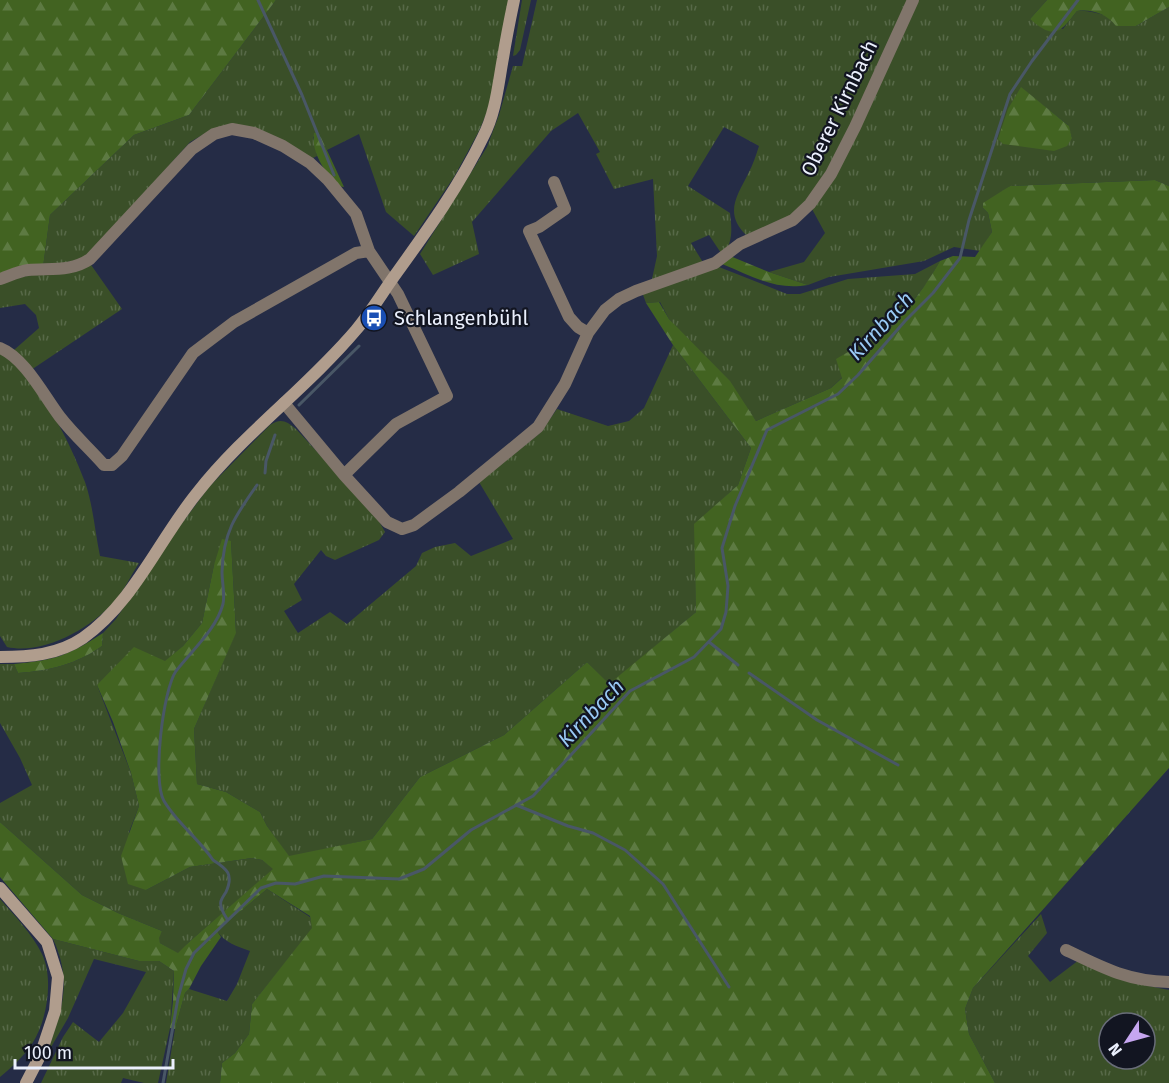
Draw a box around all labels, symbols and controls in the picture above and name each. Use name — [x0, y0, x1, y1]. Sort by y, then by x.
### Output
street label: Oberer Kirnbach — [796, 36, 882, 180]
water label: Kirnbach — [843, 286, 919, 366]
bus stop icon: Schlangenbühl — [359, 303, 389, 333]
place label: Schlangenbühl — [394, 306, 528, 330]
water label: Kirnbach — [552, 674, 630, 752]
north arrow — [1097, 1011, 1157, 1071]
scale bar — [15, 1032, 172, 1070]
text: N — [1104, 1040, 1126, 1059]
text: 100 m — [24, 1042, 72, 1064]

